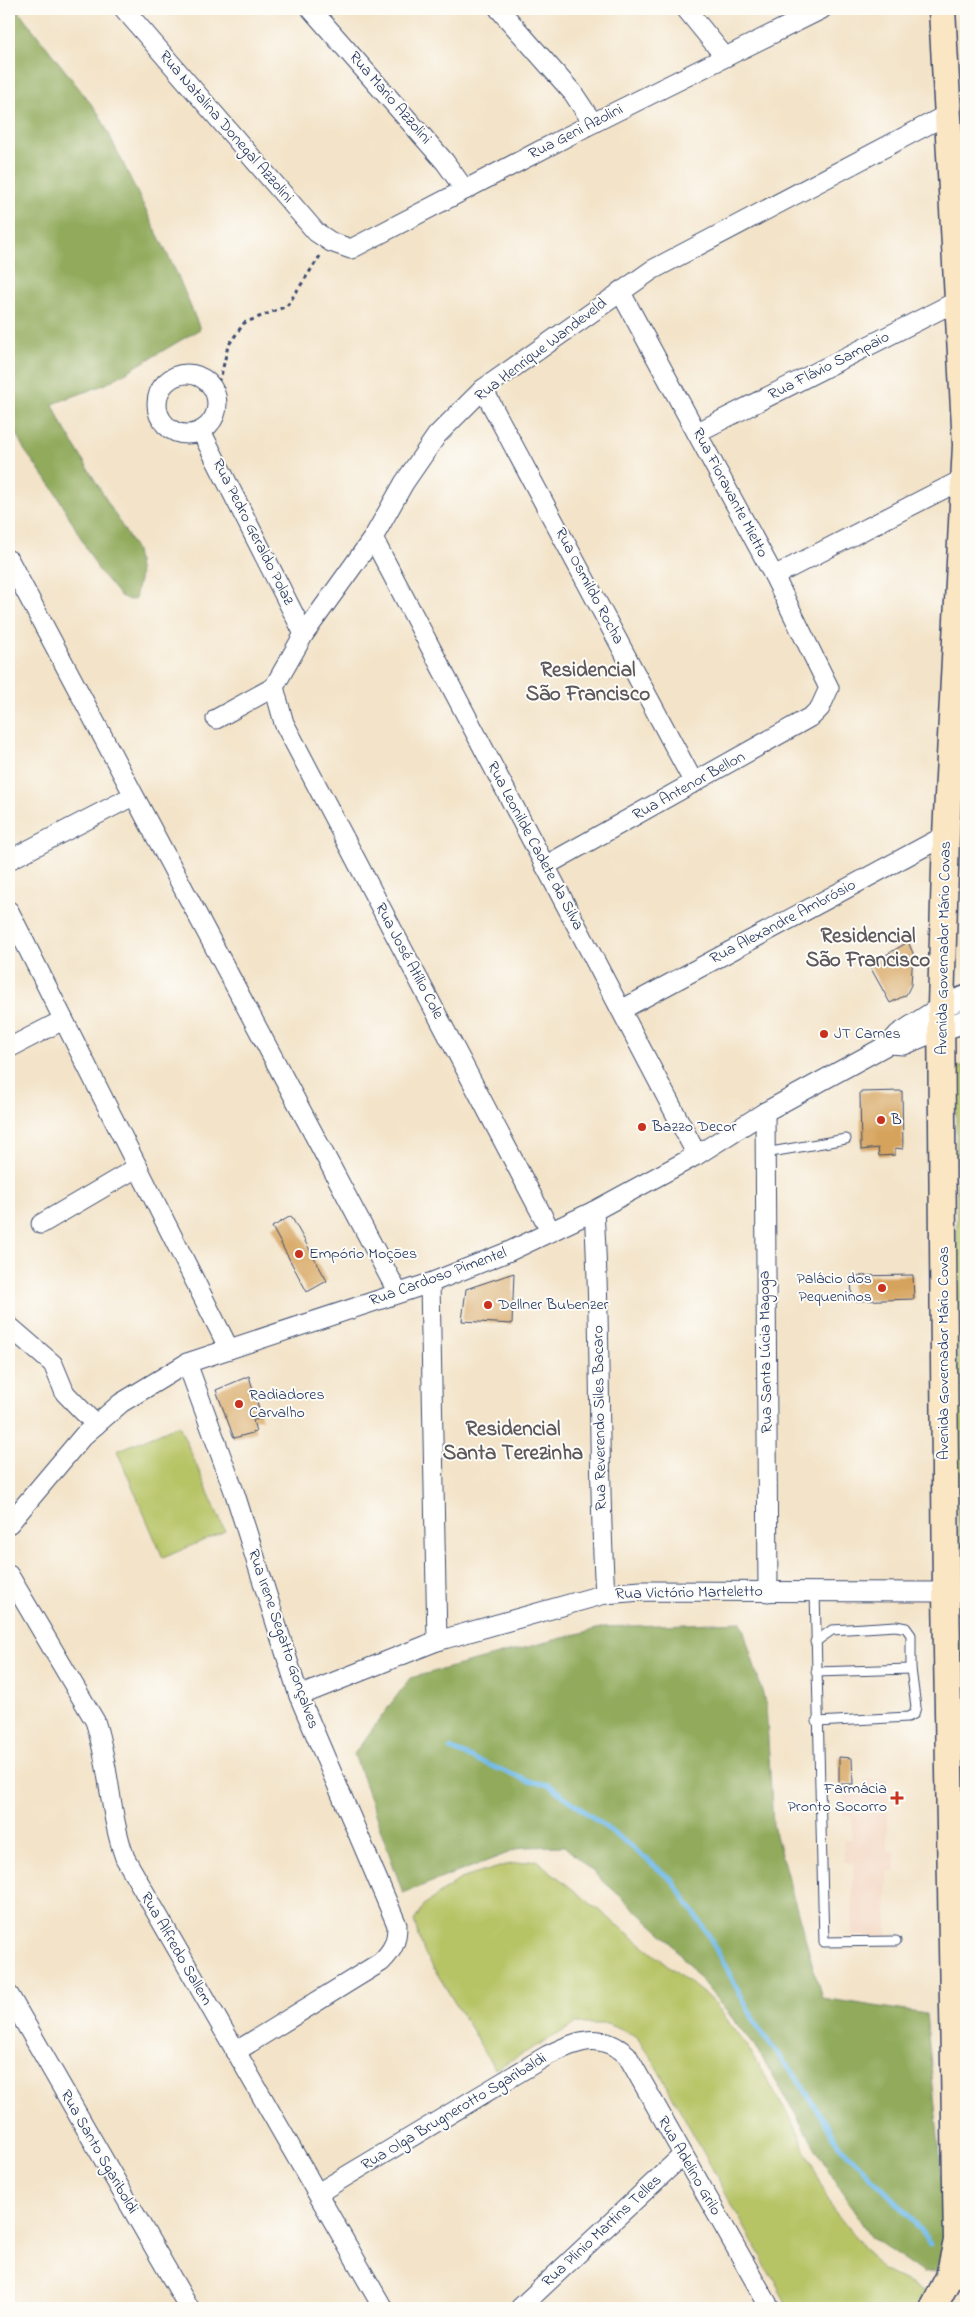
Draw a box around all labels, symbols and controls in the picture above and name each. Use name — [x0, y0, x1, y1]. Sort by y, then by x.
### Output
street label: Rua Natalina Donegal Azzolini — [153, 45, 299, 209]
street label: Rua Mario Azzolini — [343, 46, 437, 150]
street label: Rua Geni Azolini — [525, 98, 628, 166]
street label: Rua Henrique Wandeveld — [470, 292, 612, 408]
street label: Rua Flávio Sampaio — [764, 325, 894, 407]
street label: Rua Fioravante Mietto — [686, 424, 774, 562]
street label: Rua Pedro Geraldo Polaz — [206, 455, 300, 610]
street label: Rua Osmildo Rocha — [548, 523, 630, 649]
district label: Residencial São Francisco — [526, 656, 650, 710]
street label: Rua Antenor Bellon — [628, 745, 750, 827]
street label: Rua Leonilde Cadete da Silva — [480, 757, 590, 935]
street label: Avenida Governador Mário Covas — [930, 841, 958, 1055]
street label: Rua Alexandre Ambrósio — [706, 873, 860, 971]
street label: Rua José Atílio Cole — [368, 899, 450, 1024]
district label: Residencial São Francisco — [806, 922, 930, 976]
place label: JT Carnes — [834, 1022, 901, 1046]
marker: JT Carnes — [818, 1028, 830, 1040]
place label: B — [890, 1108, 902, 1132]
marker: B — [875, 1114, 887, 1126]
place label: Bazzo Decor — [651, 1115, 736, 1139]
marker: Bazzo Decor — [636, 1121, 648, 1133]
street label: Rua Cardoso Pimentel — [366, 1241, 510, 1313]
place label: Empório Moções — [309, 1242, 417, 1266]
street label: Avenida Governador Mário Covas — [932, 1246, 956, 1460]
marker: Empório Moções — [293, 1248, 305, 1260]
place label: Palácio dos Pequeninos — [797, 1267, 872, 1309]
street label: Rua Santa Lúcia Magoga — [753, 1270, 779, 1434]
marker: Palácio dos Pequeninos — [876, 1282, 888, 1294]
place label: Dellner Bubenzer — [497, 1293, 609, 1317]
marker: Dellner Bubenzer — [482, 1299, 494, 1311]
street label: Rua Reverendo Siles Bacaro — [586, 1325, 614, 1511]
place label: Radiadores Carvalho — [249, 1383, 325, 1425]
marker: Radiadores Carvalho — [233, 1398, 245, 1410]
district label: Residencial Santa Terezinha — [443, 1415, 583, 1469]
street label: Rua Irene Segatto Gonçalves — [241, 1546, 325, 1732]
street label: Rua Victório Marteletto — [615, 1580, 763, 1606]
place label: Farmácia Pronto Socorro — [788, 1777, 887, 1819]
marker: Farmácia Pronto Socorro — [891, 1792, 903, 1804]
street label: Rua Alfredo Sallem — [134, 1888, 218, 2010]
street label: Rua Olga Brugnerotto Sgaribaldi — [357, 2047, 551, 2177]
street label: Rua Santo Sgariboldi — [54, 2085, 144, 2219]
street label: Rua Adelino Grilo — [651, 2112, 727, 2220]
street label: Rua Plinio Martins Telles — [537, 2169, 667, 2293]

